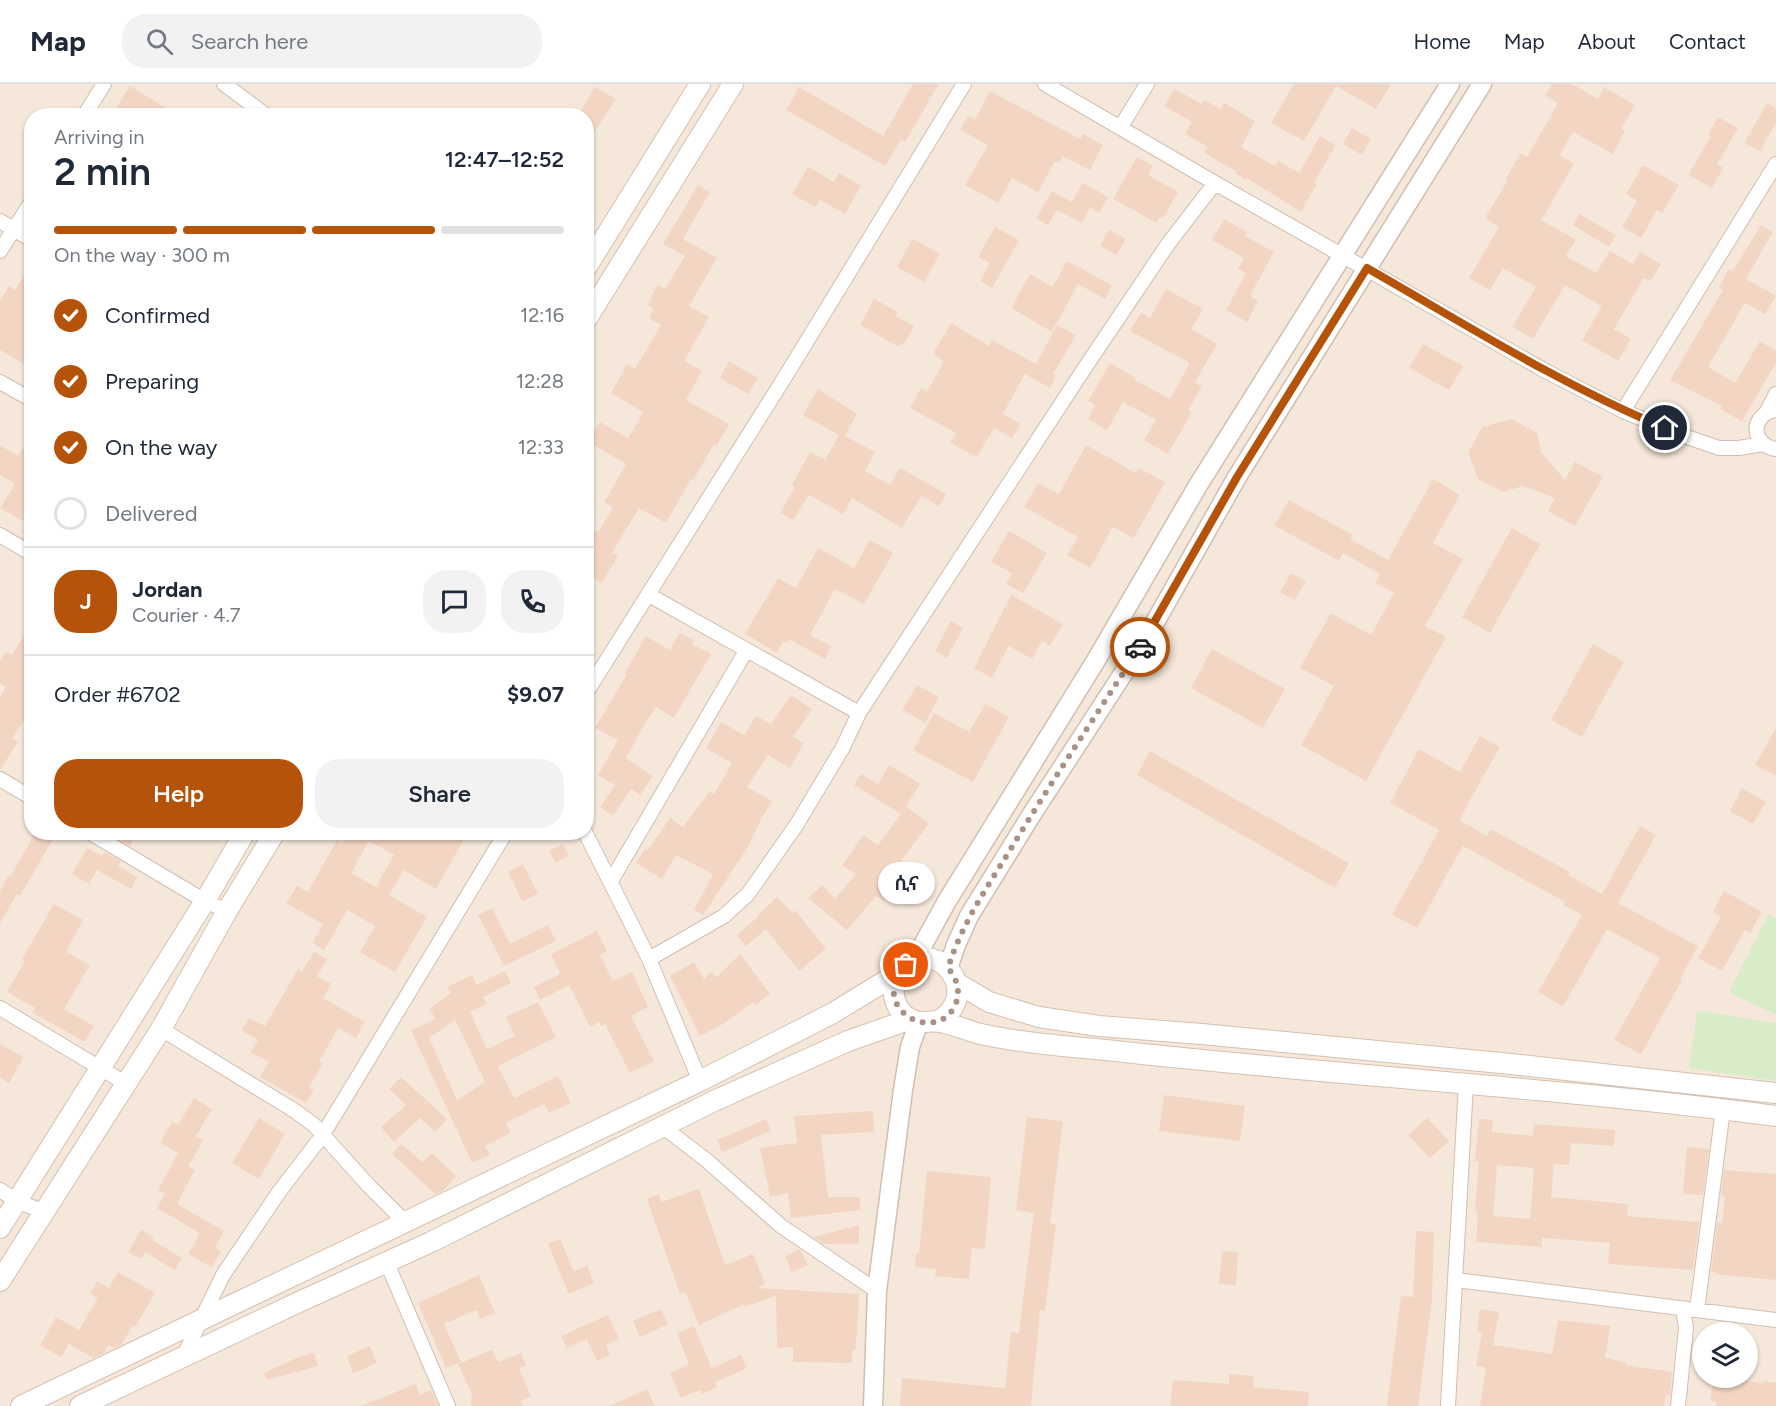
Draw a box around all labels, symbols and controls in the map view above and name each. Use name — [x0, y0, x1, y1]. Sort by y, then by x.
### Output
search box — [122, 14, 542, 68]
text: Map — [30, 24, 86, 58]
icon: search — [143, 25, 176, 58]
text: Search here — [191, 28, 308, 55]
text: Home — [1414, 29, 1471, 54]
text: Map — [1504, 29, 1545, 54]
text: About — [1578, 29, 1636, 54]
text: Contact — [1669, 29, 1746, 54]
text: Arriving in — [54, 125, 144, 149]
text: 12:47–12:52 — [445, 146, 564, 173]
text: 2 min — [54, 148, 151, 195]
text: On the way · 300 m — [54, 243, 230, 267]
icon: check — [54, 299, 87, 332]
text: Confirmed — [105, 302, 210, 329]
text: 12:16 — [520, 303, 564, 327]
icon: check — [54, 365, 87, 398]
text: Preparing — [105, 368, 199, 395]
text: 12:28 — [516, 369, 564, 393]
pin — [1639, 402, 1690, 453]
icon: home — [1648, 411, 1681, 444]
icon: check — [54, 431, 87, 464]
text: On the way — [105, 434, 217, 461]
text: 12:33 — [518, 435, 564, 459]
text: Delivered — [105, 500, 198, 527]
button: chat — [423, 570, 486, 633]
button: phone — [501, 570, 564, 633]
text: Jordan — [132, 576, 203, 603]
text: J — [79, 588, 92, 615]
text: Courier · 4.7 — [132, 603, 241, 627]
courier — [1110, 617, 1170, 677]
icon: car — [1124, 631, 1157, 664]
text: Order #6702 — [54, 681, 181, 708]
text: $9.07 — [507, 681, 564, 708]
button: Help — [54, 759, 303, 828]
button: Share — [315, 759, 564, 828]
callout: ሲና — [878, 863, 934, 905]
text: ሲና — [894, 871, 919, 895]
pin — [880, 939, 931, 990]
icon: bag — [889, 948, 922, 981]
map controls — [1692, 1322, 1758, 1388]
button: layers — [1692, 1322, 1758, 1388]

